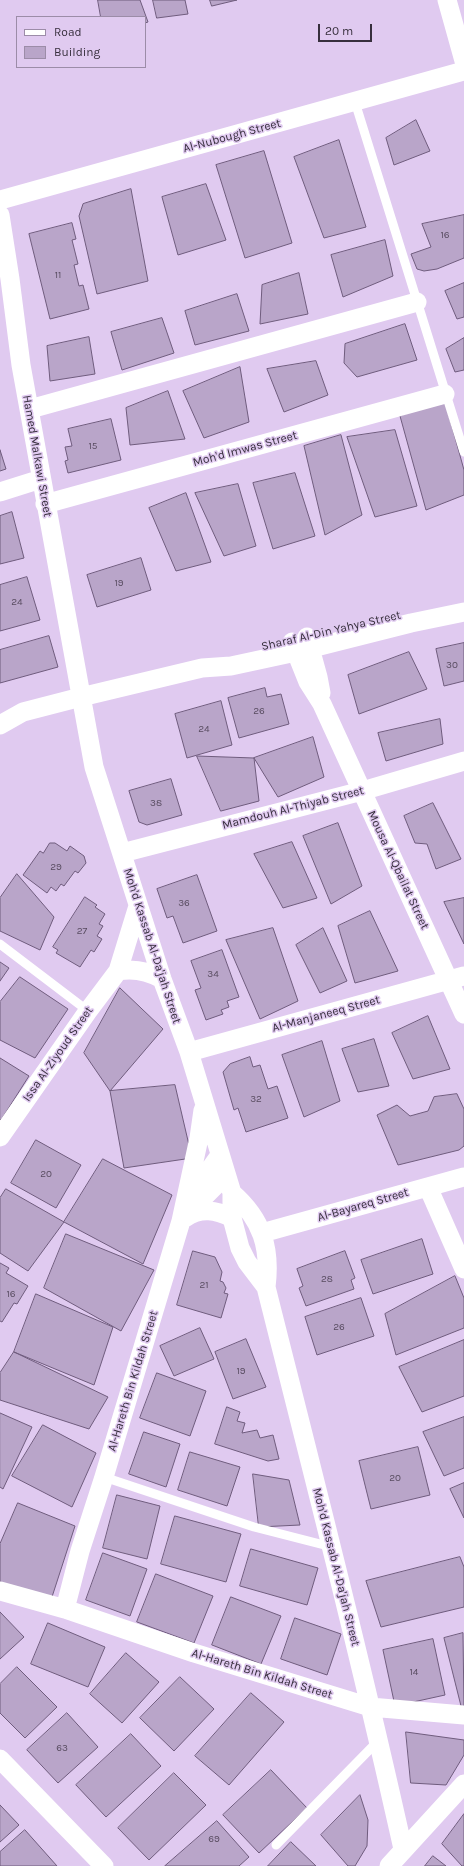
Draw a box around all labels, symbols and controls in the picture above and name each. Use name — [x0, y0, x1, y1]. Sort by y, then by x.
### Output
legend — [16, 16, 146, 68]
scale bar — [320, 16, 374, 42]
text: 20 m — [325, 24, 353, 38]
text: Road — [54, 25, 82, 39]
text: Building — [54, 45, 100, 59]
street label: Al-Nubough Street — [182, 116, 282, 156]
house number: 16 — [440, 229, 450, 241]
house number: 11 — [55, 269, 61, 281]
street label: Hamed Malkawi Street — [19, 394, 55, 518]
street label: Moh'd Imwas Street — [191, 428, 299, 470]
house number: 15 — [89, 440, 97, 452]
house number: 19 — [114, 577, 124, 589]
house number: 24 — [11, 596, 23, 608]
street label: Sharaf Al-Din Yahya Street — [260, 608, 402, 654]
house number: 30 — [446, 659, 458, 671]
house number: 26 — [253, 705, 265, 717]
house number: 24 — [198, 723, 210, 735]
street label: Mamdouh Al-Thiyab Street — [221, 783, 365, 833]
house number: 38 — [150, 797, 162, 809]
street label: Mousa Al-Qbailat Street — [364, 808, 432, 932]
house number: 29 — [50, 861, 62, 873]
street label: Moh'd Kassab Al-Da'jah Street — [120, 866, 184, 1026]
house number: 36 — [178, 897, 190, 909]
house number: 27 — [77, 925, 87, 937]
house number: 34 — [207, 968, 219, 980]
street label: Al-Manjaneeq Street — [270, 993, 382, 1035]
street label: Issa Al-Ziyoud Street — [20, 1004, 96, 1104]
house number: 32 — [250, 1093, 262, 1105]
house number: 20 — [40, 1168, 52, 1180]
street label: Al-Bayareq Street — [316, 1185, 410, 1225]
house number: 28 — [321, 1273, 333, 1285]
house number: 21 — [199, 1279, 209, 1291]
house number: 16 — [6, 1288, 16, 1300]
street label: Al-Hareth Bin Kildah Street — [105, 1309, 161, 1453]
house number: 26 — [333, 1321, 345, 1333]
house number: 19 — [236, 1365, 246, 1377]
house number: 20 — [389, 1472, 401, 1484]
street label: Moh'd Kassab Al-Da'jah Street — [309, 1486, 363, 1648]
street label: Al-Hareth Bin Kildah Street — [190, 1646, 334, 1702]
house number: 14 — [410, 1666, 418, 1678]
house number: 63 — [56, 1742, 68, 1754]
house number: 69 — [208, 1833, 220, 1845]

